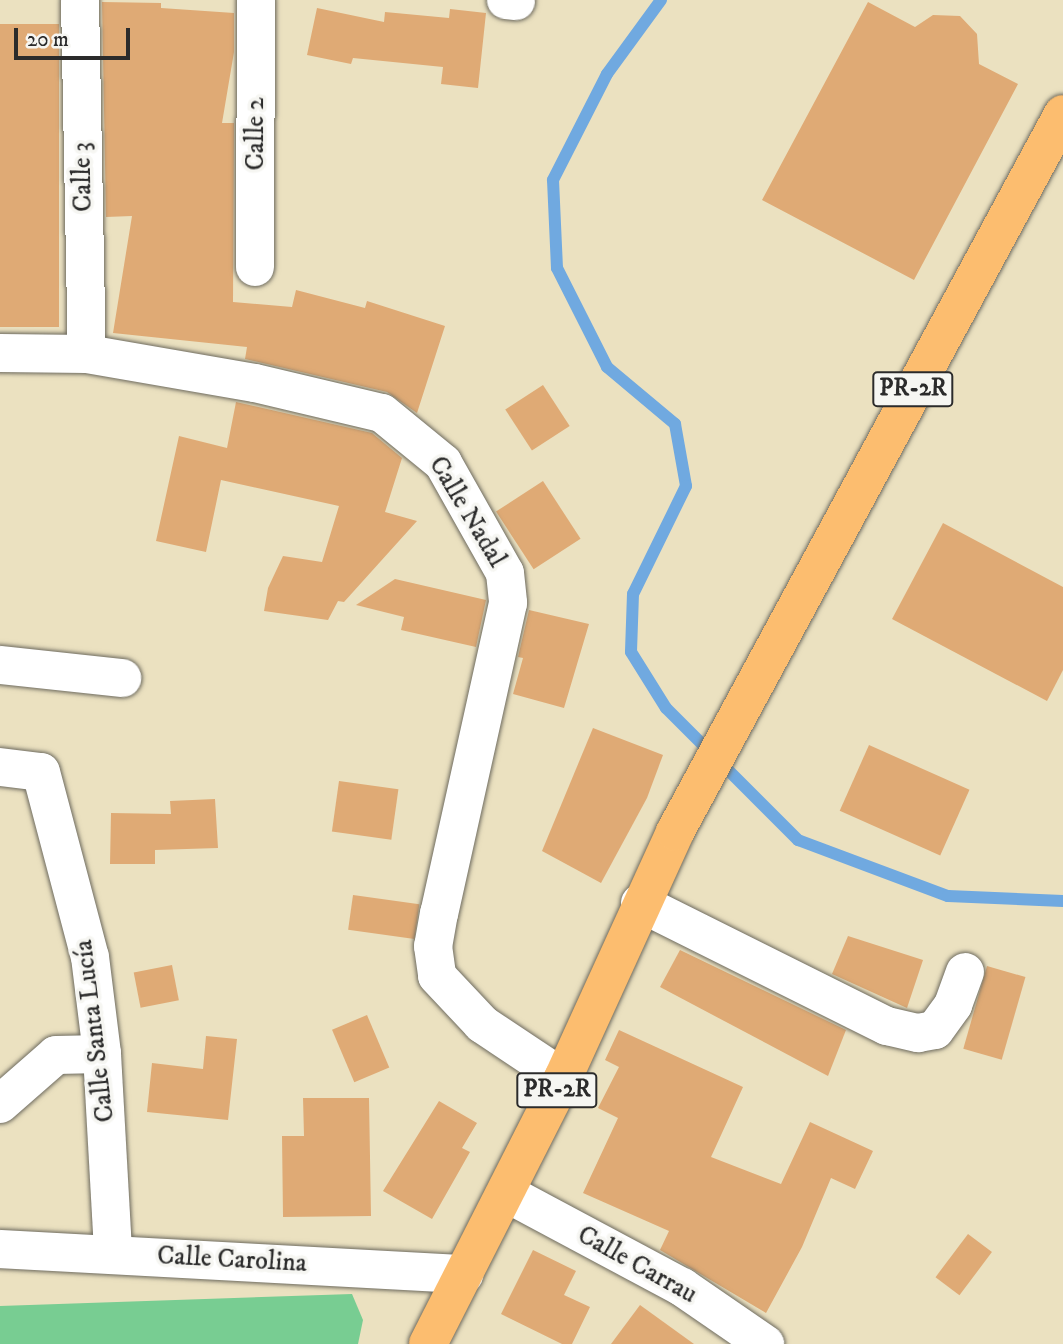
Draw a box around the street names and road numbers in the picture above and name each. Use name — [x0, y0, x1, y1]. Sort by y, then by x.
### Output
street label: Calle 2 — [240, 98, 272, 170]
street label: Calle 3 — [67, 142, 99, 212]
road number: PR-2R — [871, 368, 955, 410]
street label: Calle Nadal — [422, 451, 512, 573]
street label: Calle Santa Lucía — [68, 938, 122, 1124]
road number: PR-2R — [515, 1070, 599, 1110]
street label: Calle Carrau — [572, 1219, 702, 1311]
street label: Calle Carolina — [156, 1240, 308, 1280]

